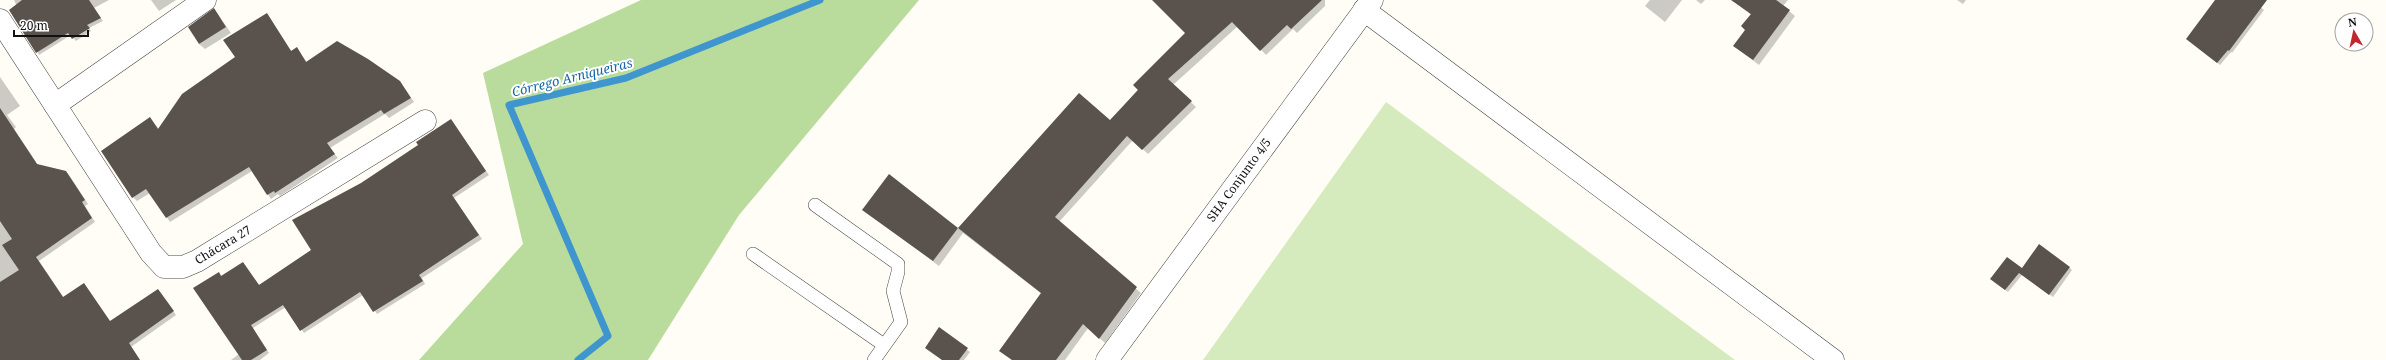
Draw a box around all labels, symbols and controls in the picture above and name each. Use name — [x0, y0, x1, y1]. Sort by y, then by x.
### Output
scale bar — [14, 12, 88, 38]
north arrow — [2334, 12, 2374, 52]
text: N — [2347, 13, 2358, 30]
text: 20 m — [20, 17, 48, 34]
water label: Córrego Arniqueiras — [510, 53, 634, 101]
street label: SHA Conjunto 4/5 — [1202, 134, 1275, 225]
street label: Chácara 27 — [191, 221, 254, 268]

